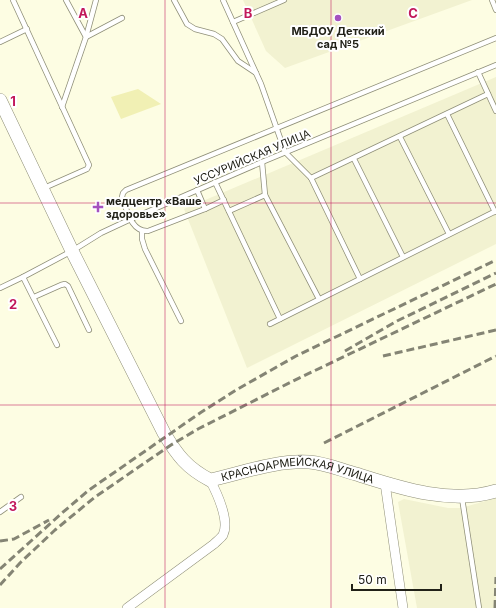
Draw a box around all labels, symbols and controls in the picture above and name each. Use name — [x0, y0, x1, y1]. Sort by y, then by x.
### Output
text: A — [78, 5, 88, 21]
text: B — [244, 5, 253, 21]
text: C — [408, 5, 418, 21]
marker: МБДОУ Детский сад №5 — [333, 13, 343, 23]
place label: МБДОУ Детский сад №5 — [291, 24, 385, 51]
text: 1 — [10, 93, 16, 109]
street label: УССУРИЙСКАЯ УЛИЦА — [192, 126, 313, 188]
place label: медцентр «Ваше здоровье» — [106, 194, 202, 221]
marker: медцентр «Ваше здоровье» — [93, 202, 103, 212]
text: 2 — [9, 296, 17, 312]
street label: КРАСНОАРМЕЙСКАЯ УЛИЦА — [219, 455, 376, 486]
text: 3 — [9, 498, 17, 514]
scale bar — [352, 566, 441, 592]
text: 50 m — [358, 572, 387, 587]

